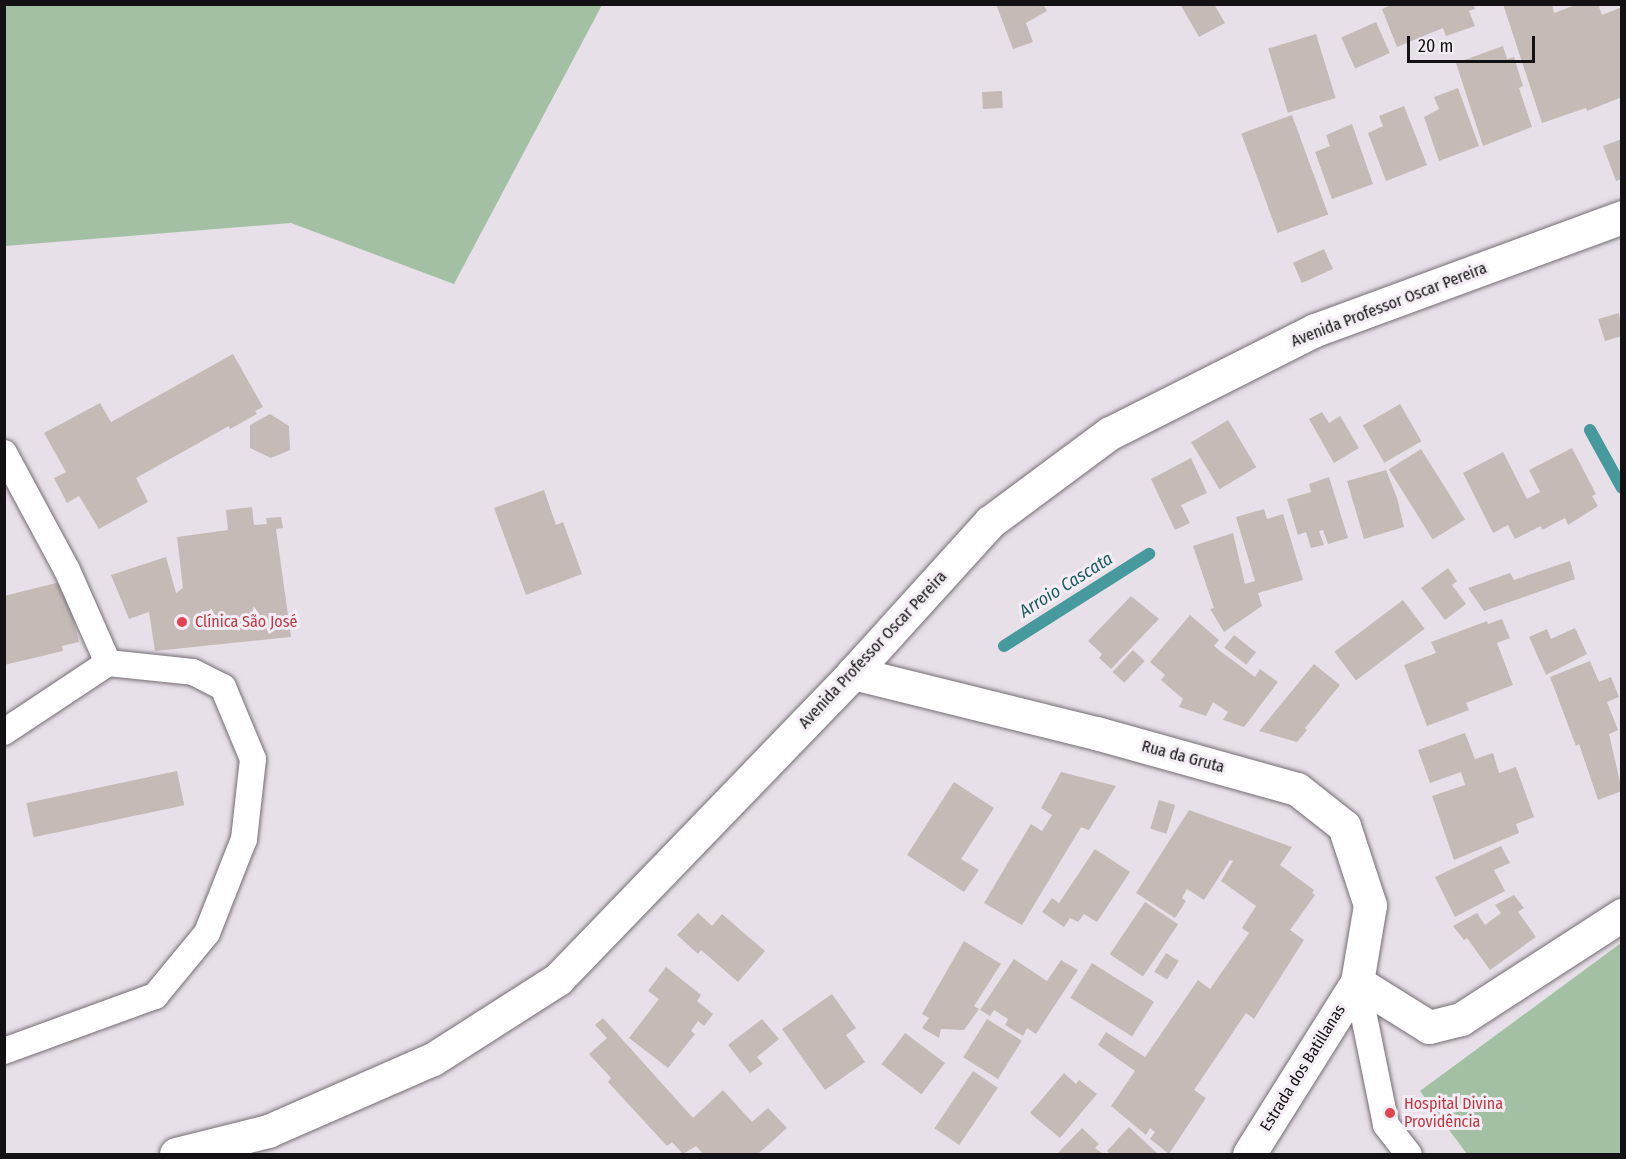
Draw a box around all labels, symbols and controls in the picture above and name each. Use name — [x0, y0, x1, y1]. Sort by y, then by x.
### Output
scale bar — [1410, 24, 1538, 62]
text: 20 m — [1418, 35, 1453, 57]
street label: Avenida Professor Oscar Pereira — [1288, 259, 1490, 351]
water label: Arroio Cascata — [1015, 548, 1117, 622]
street label: Avenida Professor Oscar Pereira — [795, 567, 951, 733]
place label: Clínica São José — [195, 612, 297, 632]
marker: Clínica São José — [173, 613, 191, 631]
street label: Rua da Gruta — [1139, 737, 1227, 777]
street label: Estrada dos Batillanas — [1256, 1001, 1350, 1135]
place label: Hospital Divina Providência — [1404, 1094, 1503, 1132]
marker: Hospital Divina Providência — [1381, 1104, 1399, 1122]

